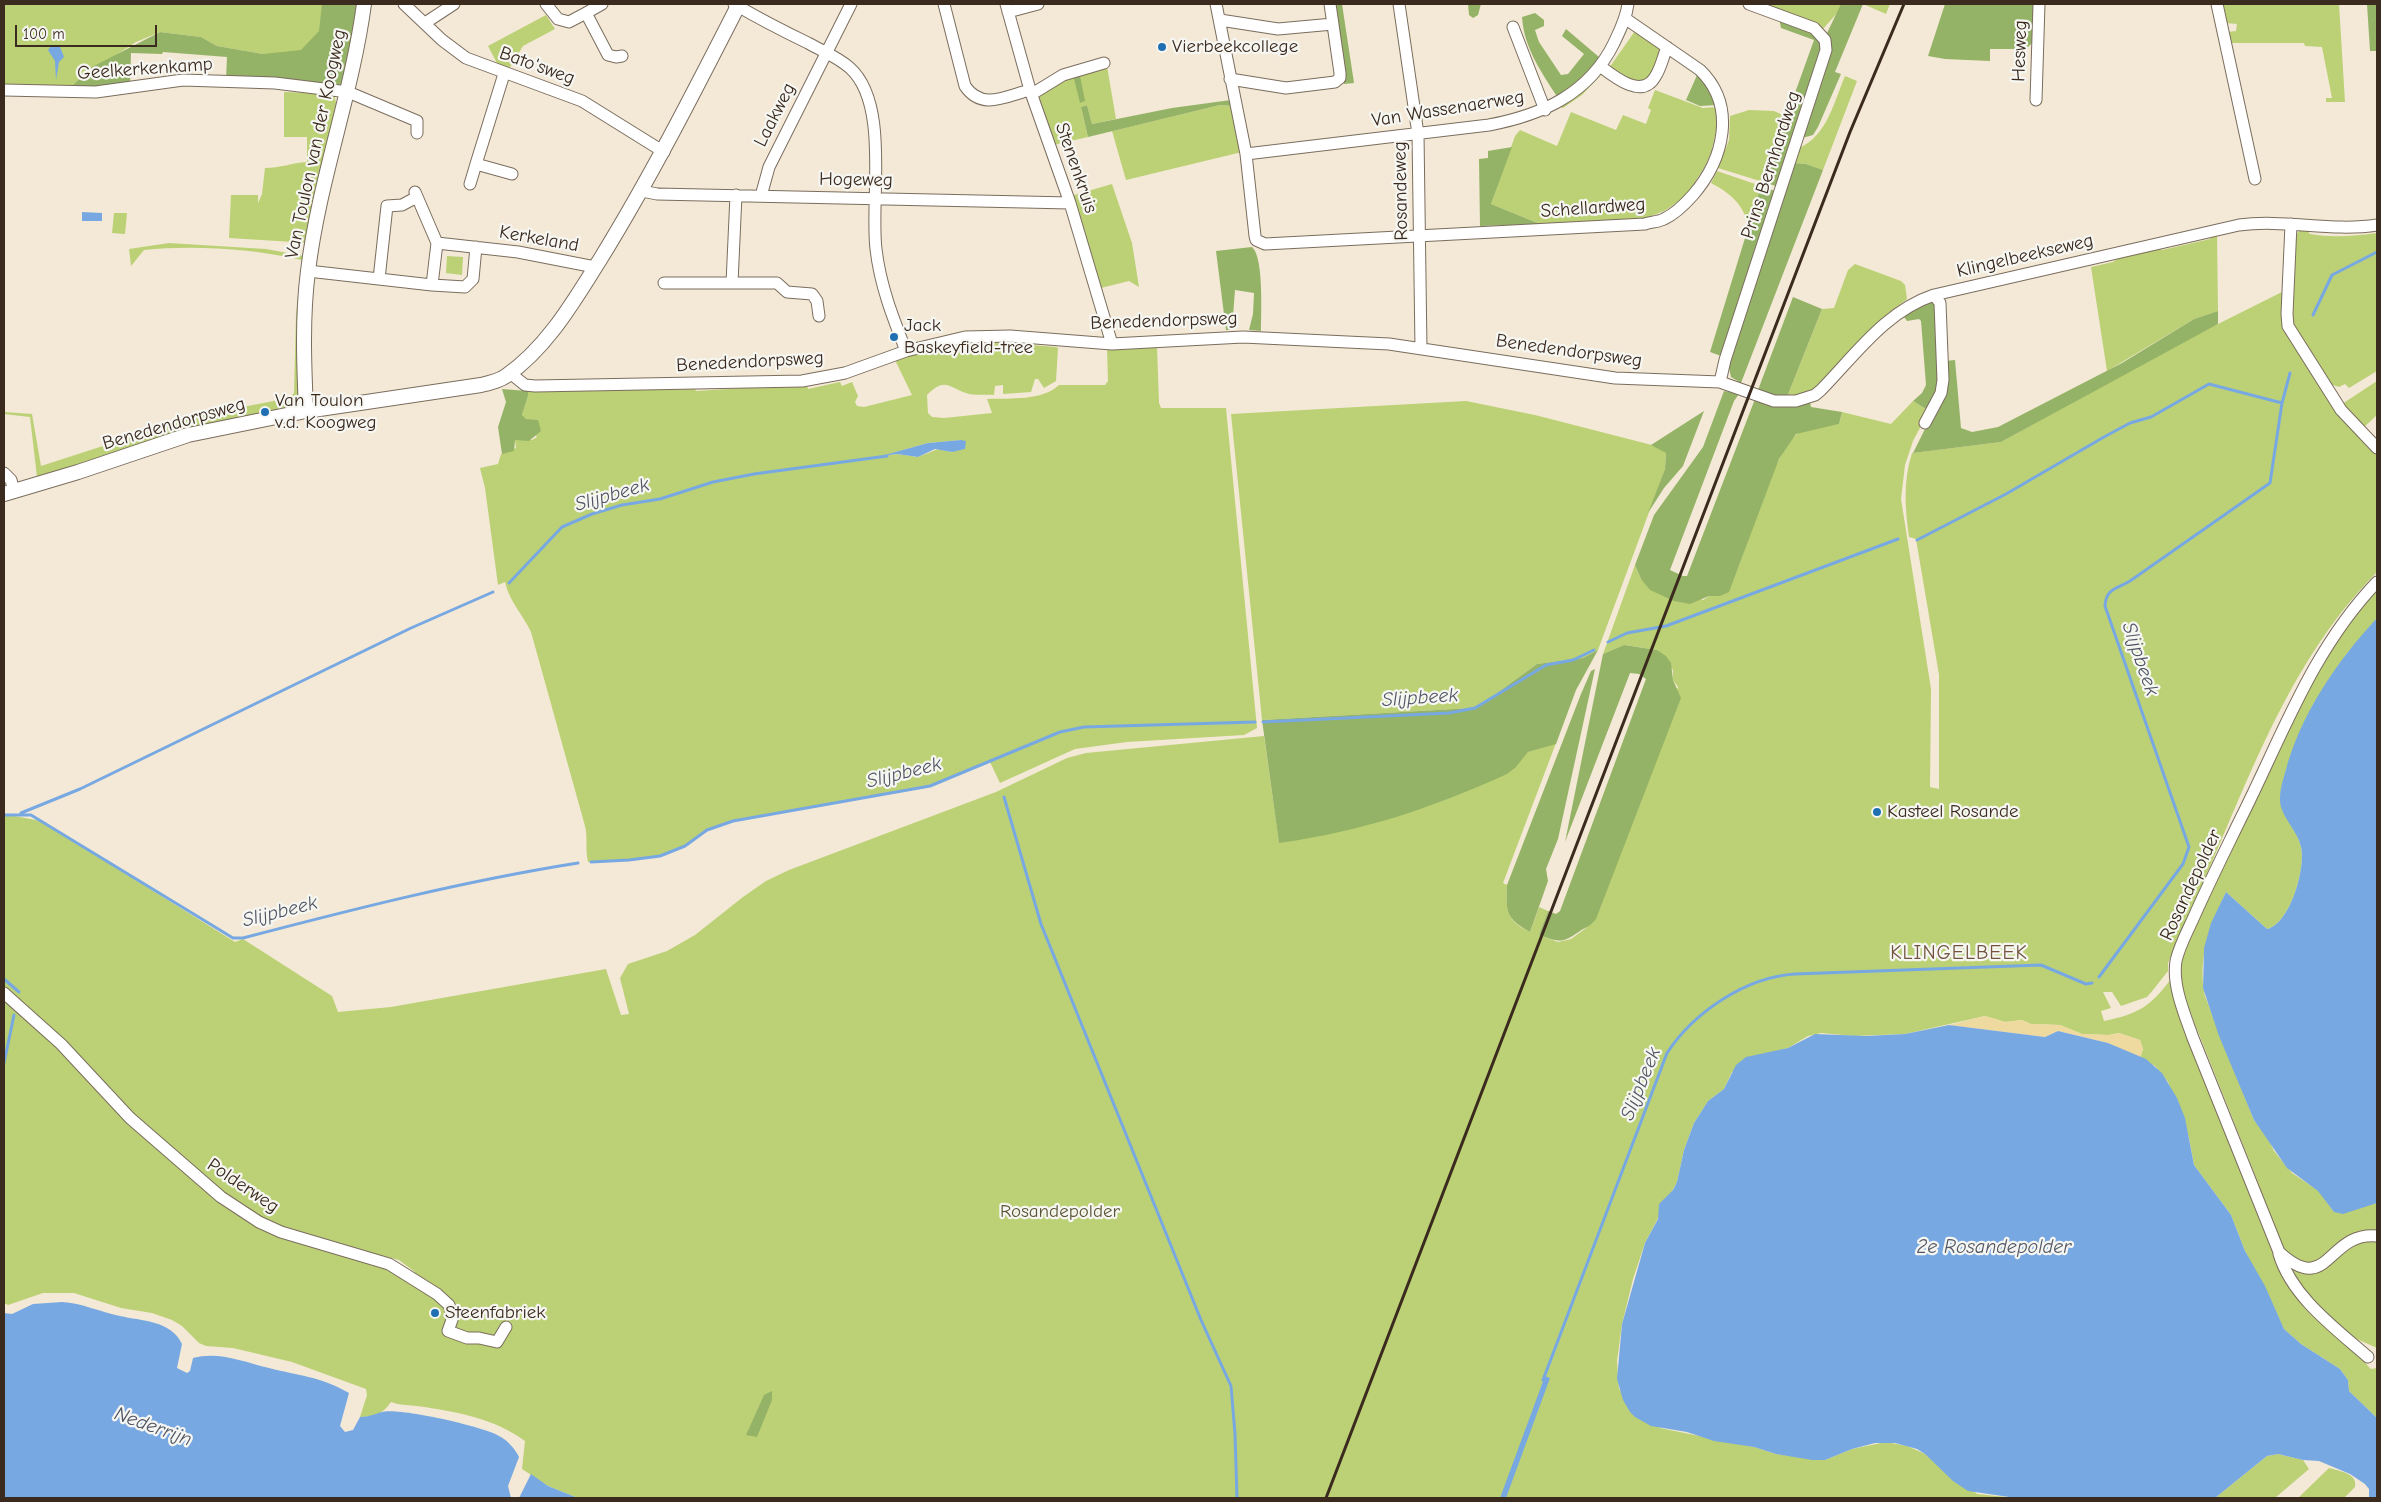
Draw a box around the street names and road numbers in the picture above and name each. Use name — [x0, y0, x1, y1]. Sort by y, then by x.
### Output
street label: Hesweg — [2008, 20, 2032, 82]
street label: Van Toulon van der Koogweg — [281, 27, 351, 261]
street label: Bato'sweg — [496, 42, 578, 90]
street label: Geelkerkenkamp — [76, 53, 214, 85]
street label: Laakweg — [749, 79, 801, 151]
street label: Van Wassenaerweg — [1370, 86, 1526, 132]
street label: Prins Bernhardweg — [1736, 88, 1806, 242]
street label: Stenenkruis — [1050, 120, 1102, 216]
street label: Rosandeweg — [1389, 141, 1413, 241]
street label: Hogeweg — [819, 168, 893, 192]
street label: Schellardweg — [1540, 193, 1646, 223]
street label: Kerkeland — [497, 221, 581, 257]
street label: Klingelbeekseweg — [1954, 229, 2096, 283]
street label: Benedendorpsweg — [1090, 307, 1238, 335]
street label: Benedendorpsweg — [1494, 329, 1644, 373]
street label: Benedendorpsweg — [676, 347, 824, 377]
street label: Benedendorpsweg — [100, 393, 248, 455]
street label: Rosandepolder — [2155, 826, 2227, 944]
street label: Polderweg — [203, 1154, 283, 1218]

